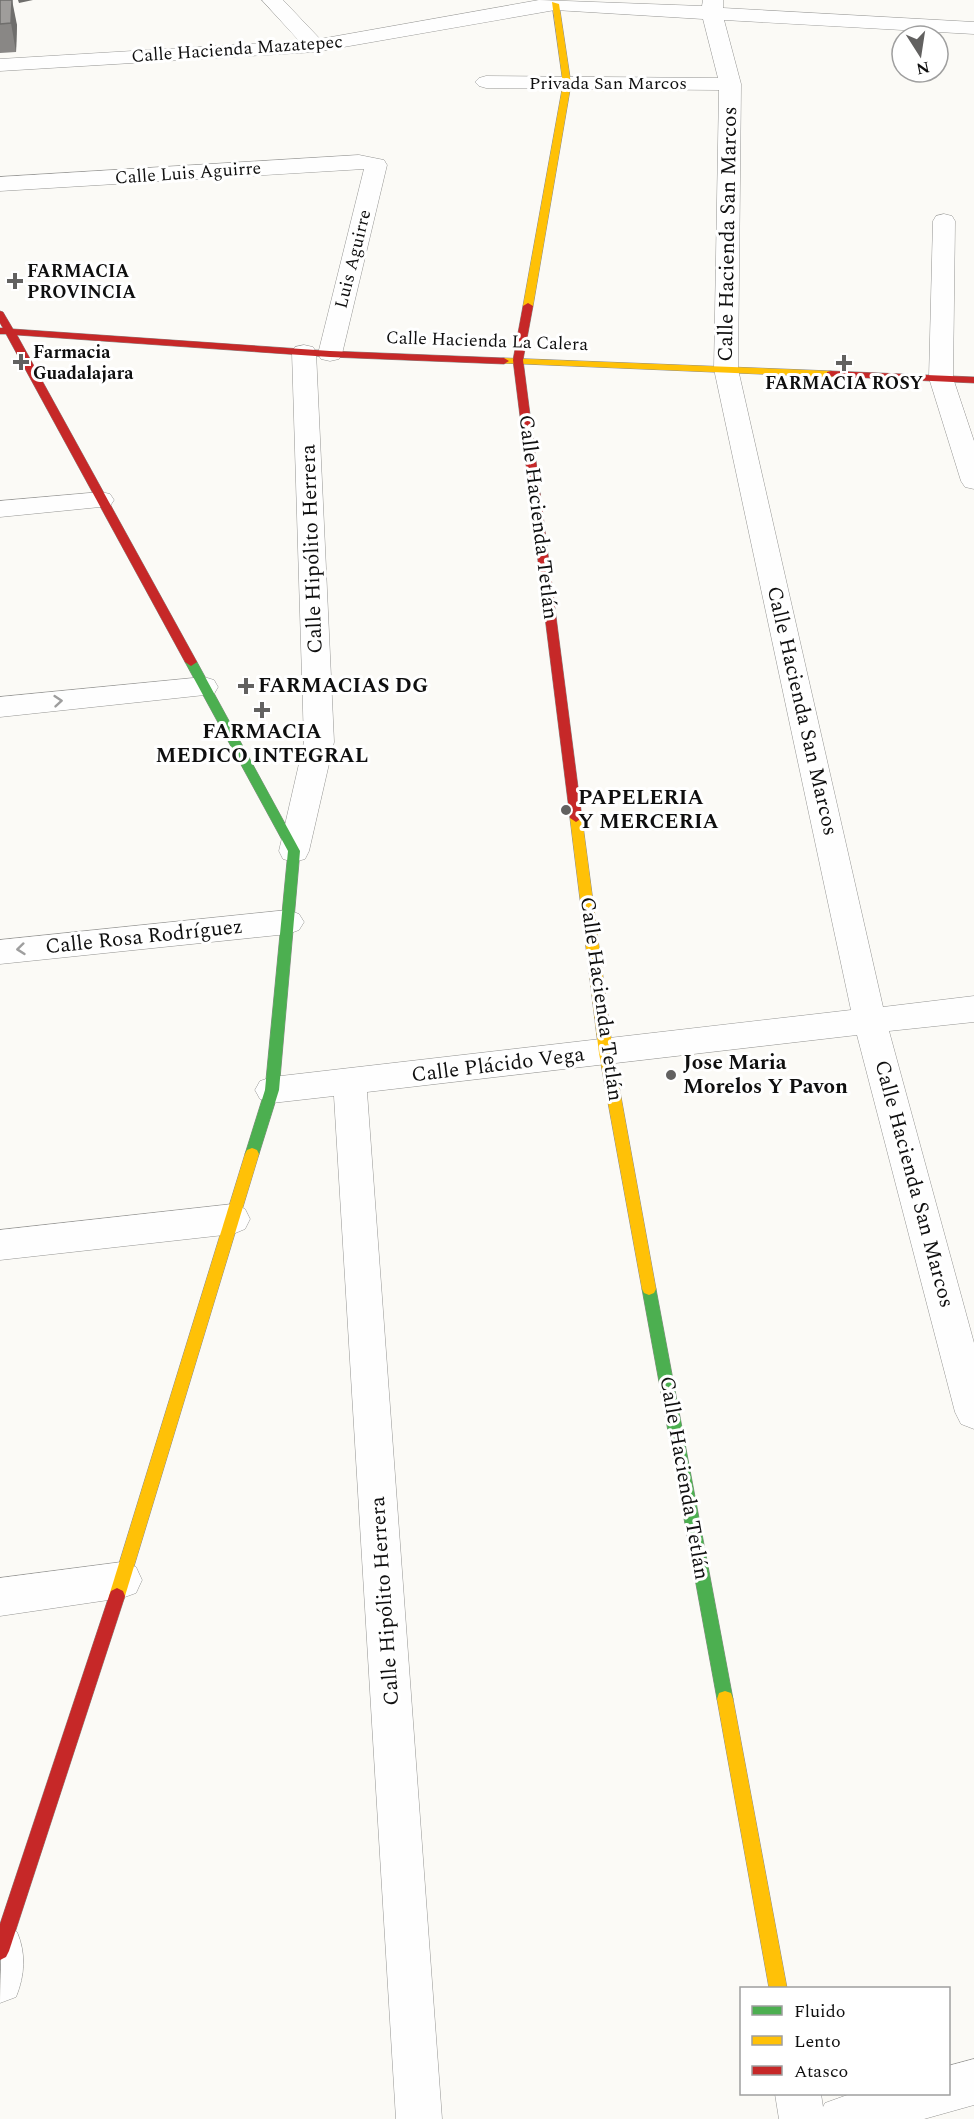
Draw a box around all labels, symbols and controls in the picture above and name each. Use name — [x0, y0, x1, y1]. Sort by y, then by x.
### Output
north arrow — [890, 24, 950, 84]
street label: Calle Hacienda Mazatepec — [130, 28, 344, 70]
text: N — [914, 55, 932, 81]
street label: Privada San Marcos — [529, 70, 687, 97]
street label: Calle Hacienda San Marcos — [710, 106, 746, 362]
street label: Calle Luis Aguirre — [114, 154, 262, 192]
street label: Luis Aguirre — [328, 207, 378, 311]
place label: FARMACIA PROVINCIA — [27, 258, 136, 306]
marker: FARMACIA PROVINCIA — [8, 274, 22, 288]
street label: Calle Hacienda La Calera — [385, 324, 589, 358]
place label: Farmacia Guadalajara — [33, 339, 134, 387]
marker: Farmacia Guadalajara — [14, 355, 28, 369]
marker: FARMACIA ROSY — [837, 356, 851, 370]
place label: FARMACIA ROSY — [765, 370, 924, 397]
street label: Calle Hacienda Tetlán — [510, 413, 566, 621]
street label: Calle Hipólito Herrera — [292, 443, 332, 654]
street label: Calle Hacienda San Marcos — [758, 583, 846, 839]
place label: FARMACIAS DG — [258, 670, 428, 702]
marker: FARMACIAS DG — [239, 679, 253, 693]
one-way arrow — [54, 695, 63, 708]
marker: FARMACIA MEDICO INTEGRAL — [255, 703, 269, 717]
place label: FARMACIA MEDICO INTEGRAL — [156, 716, 368, 772]
place label: PAPELERIA Y MERCERIA — [578, 782, 719, 838]
marker: PAPELERIA Y MERCERIA — [559, 803, 573, 817]
street label: Calle Hacienda Tetlán — [571, 895, 631, 1103]
street label: Calle Rosa Rodríguez — [44, 911, 244, 963]
one-way arrow — [16, 943, 25, 955]
street label: Calle Plácido Vega — [410, 1038, 587, 1091]
place label: Jose Maria Morelos Y Pavon — [683, 1047, 848, 1103]
street label: Calle Hacienda San Marcos — [866, 1057, 962, 1311]
marker: Jose Maria Morelos Y Pavon — [664, 1068, 678, 1082]
street label: Calle Hacienda Tetlán — [650, 1374, 718, 1582]
street label: Calle Hipólito Herrera — [362, 1495, 408, 1707]
legend — [740, 1987, 950, 2095]
text: Fluido — [794, 1998, 846, 2025]
text: Lento — [794, 2028, 841, 2055]
text: Atasco — [794, 2058, 848, 2085]

